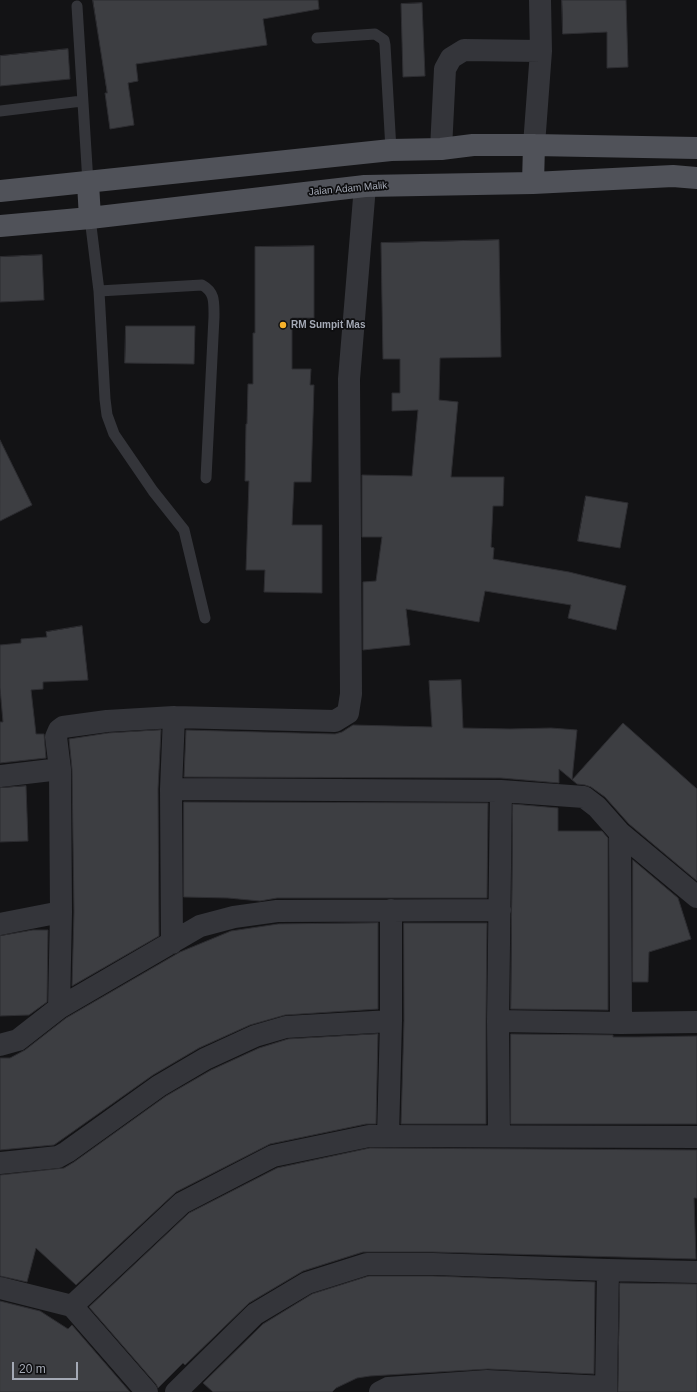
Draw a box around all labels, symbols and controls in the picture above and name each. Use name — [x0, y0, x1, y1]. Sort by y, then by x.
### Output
street label: Jalan Adam Malik — [308, 180, 388, 198]
place label: RM Sumpit Mas — [291, 319, 365, 331]
marker: RM Sumpit Mas — [278, 320, 288, 330]
scale bar — [14, 1354, 80, 1380]
text: 20 m — [19, 1362, 46, 1376]

